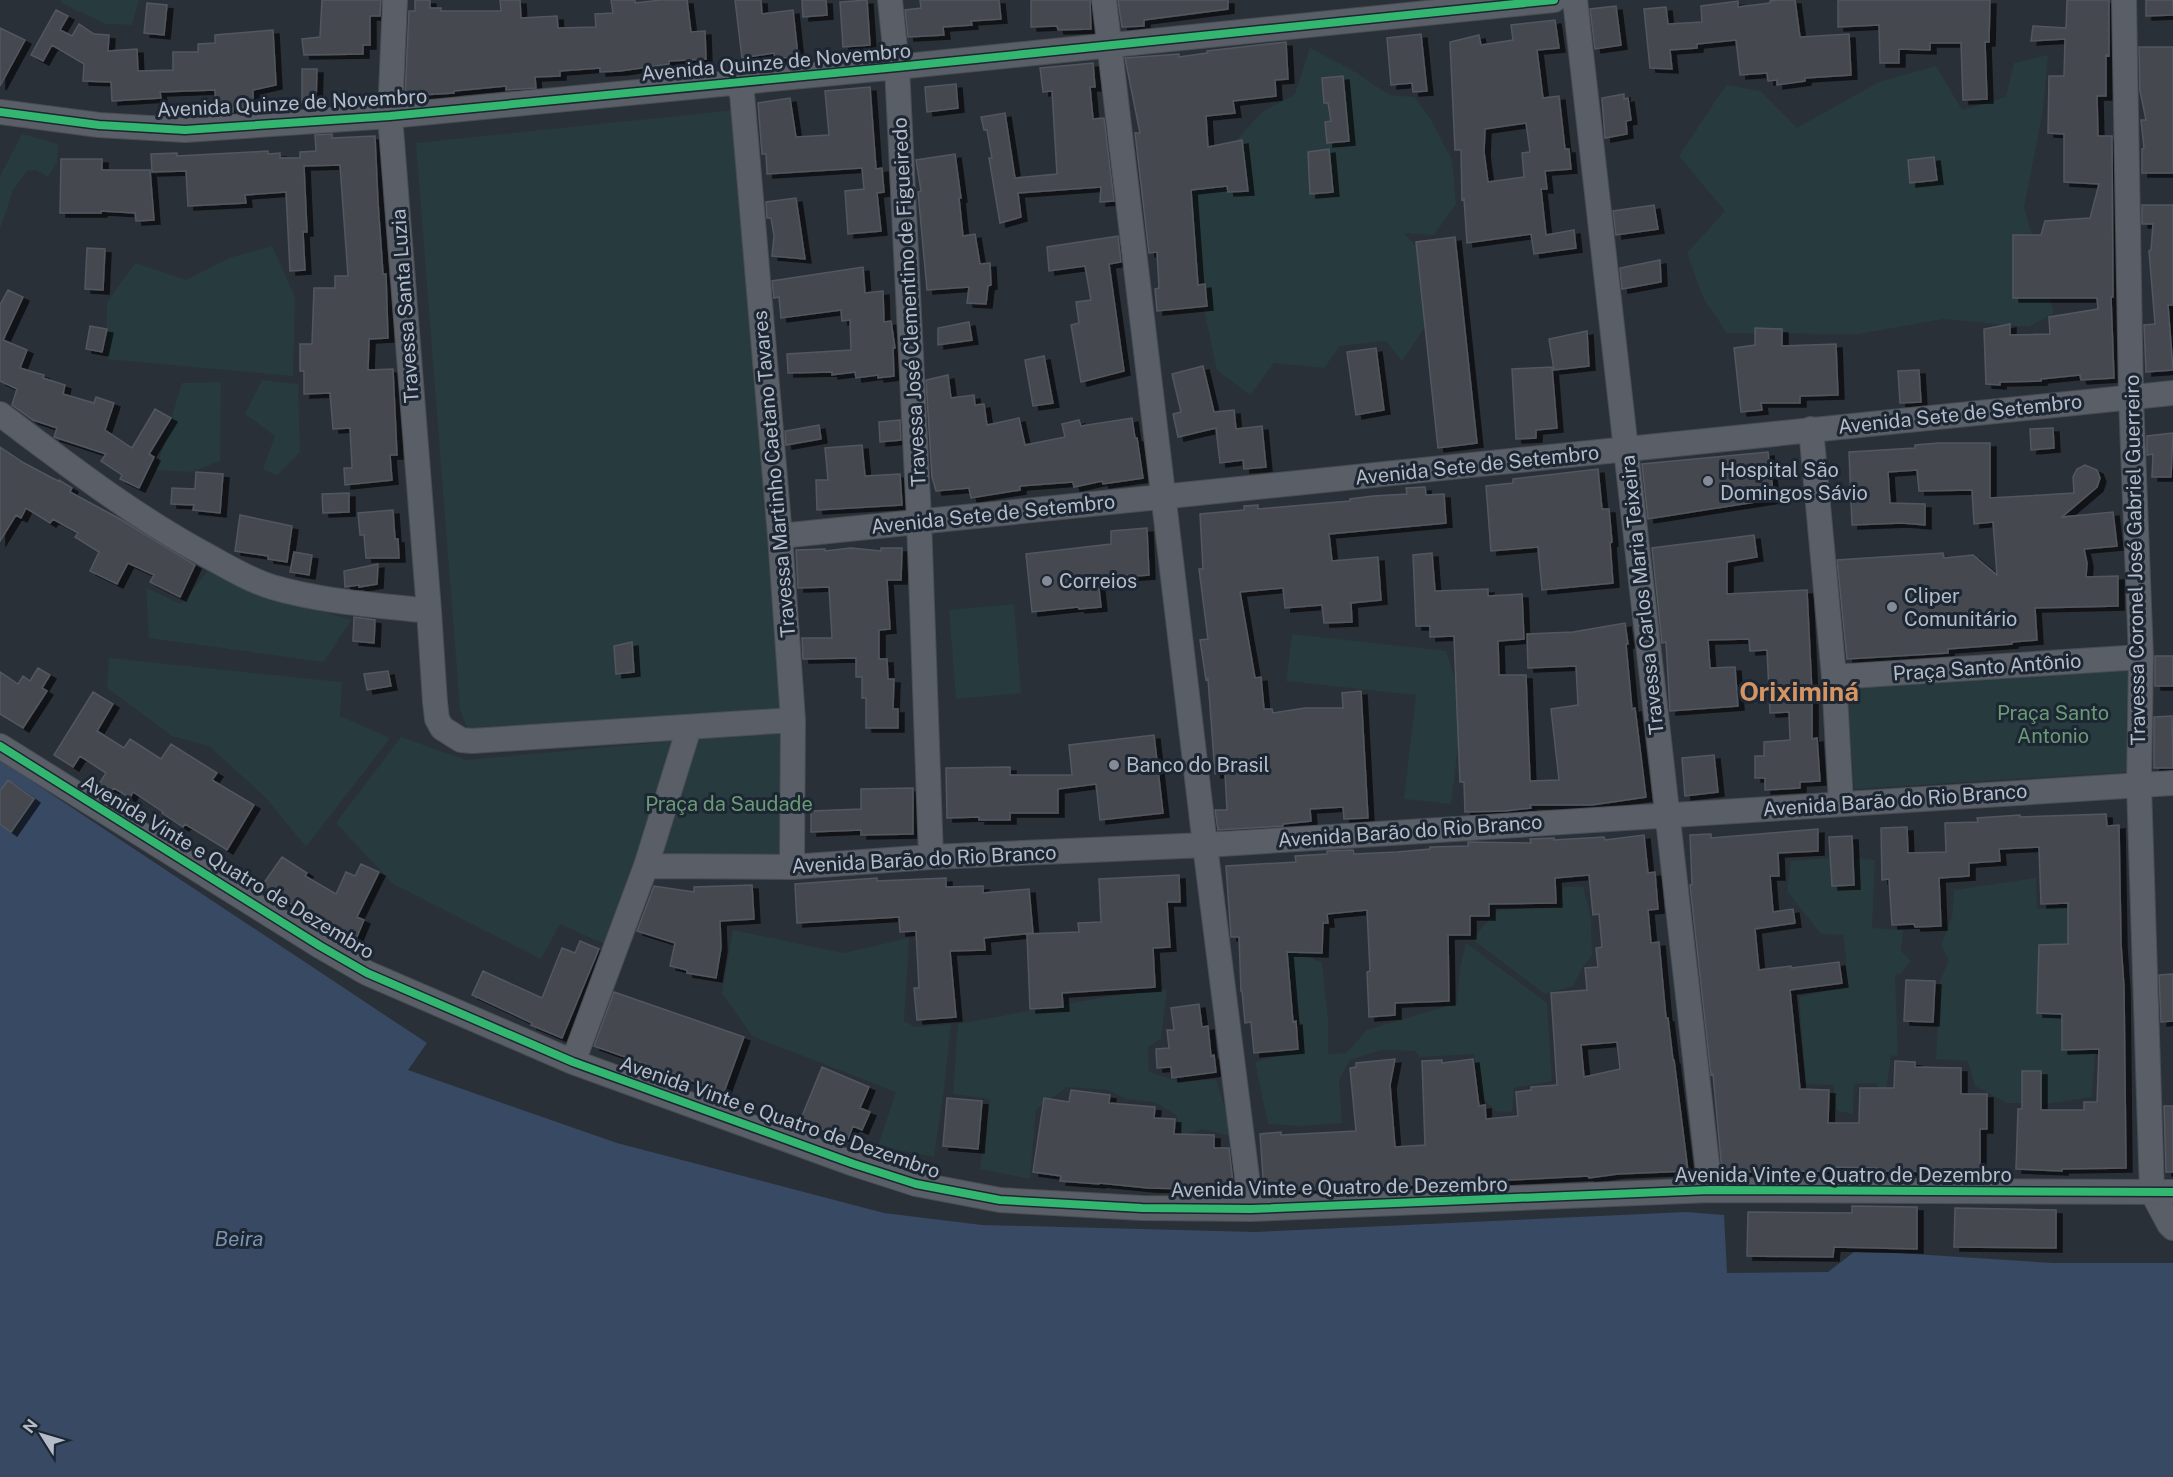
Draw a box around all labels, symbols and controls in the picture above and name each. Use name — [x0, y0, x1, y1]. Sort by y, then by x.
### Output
street label: Avenida Quinze de Novembro — [640, 38, 912, 86]
street label: Avenida Quinze de Novembro — [156, 84, 428, 122]
street label: Travessa José Clementino de Figueiredo — [887, 117, 931, 487]
street label: Travessa Santa Luzia — [386, 208, 424, 404]
street label: Travessa Martinho Caetano Tavares — [748, 309, 800, 639]
street label: Travessa Coronel José Gabriel Guerreiro — [2120, 374, 2150, 746]
street label: Avenida Sete de Setembro — [1837, 389, 2083, 439]
street label: Avenida Sete de Setembro — [1354, 440, 1600, 490]
street label: Travessa Carlos Maria Teixeira — [1615, 454, 1669, 736]
place label: Hospital São Domingos Sávio — [1720, 458, 1868, 505]
marker: Hospital São Domingos Sávio — [1701, 474, 1715, 488]
street label: Avenida Sete de Setembro — [870, 489, 1116, 539]
place label: Correios — [1059, 569, 1137, 593]
marker: Correios — [1040, 574, 1054, 588]
place label: Cliper Comunitário — [1904, 584, 2017, 631]
marker: Cliper Comunitário — [1885, 600, 1899, 614]
street label: Praça Santo Antônio — [1892, 648, 2082, 686]
district label: Oriximiná — [1739, 676, 1859, 707]
park label: Praça Santo Antonio — [1997, 701, 2109, 748]
place label: Banco do Brasil — [1126, 753, 1270, 777]
marker: Banco do Brasil — [1107, 758, 1121, 772]
street label: Avenida Vinte e Quatro de Dezembro — [77, 770, 379, 964]
street label: Avenida Barão do Rio Branco — [1762, 779, 2028, 821]
park label: Praça da Saudade — [645, 792, 813, 816]
street label: Avenida Barão do Rio Branco — [1277, 810, 1543, 852]
street label: Avenida Barão do Rio Branco — [791, 840, 1057, 878]
street label: Avenida Vinte e Quatro de Dezembro — [617, 1051, 943, 1183]
street label: Avenida Vinte e Quatro de Dezembro — [1674, 1163, 2012, 1187]
street label: Avenida Vinte e Quatro de Dezembro — [1170, 1172, 1508, 1202]
water label: Beira — [214, 1226, 264, 1251]
north arrow — [12, 1405, 72, 1465]
text: N — [19, 1416, 42, 1437]

